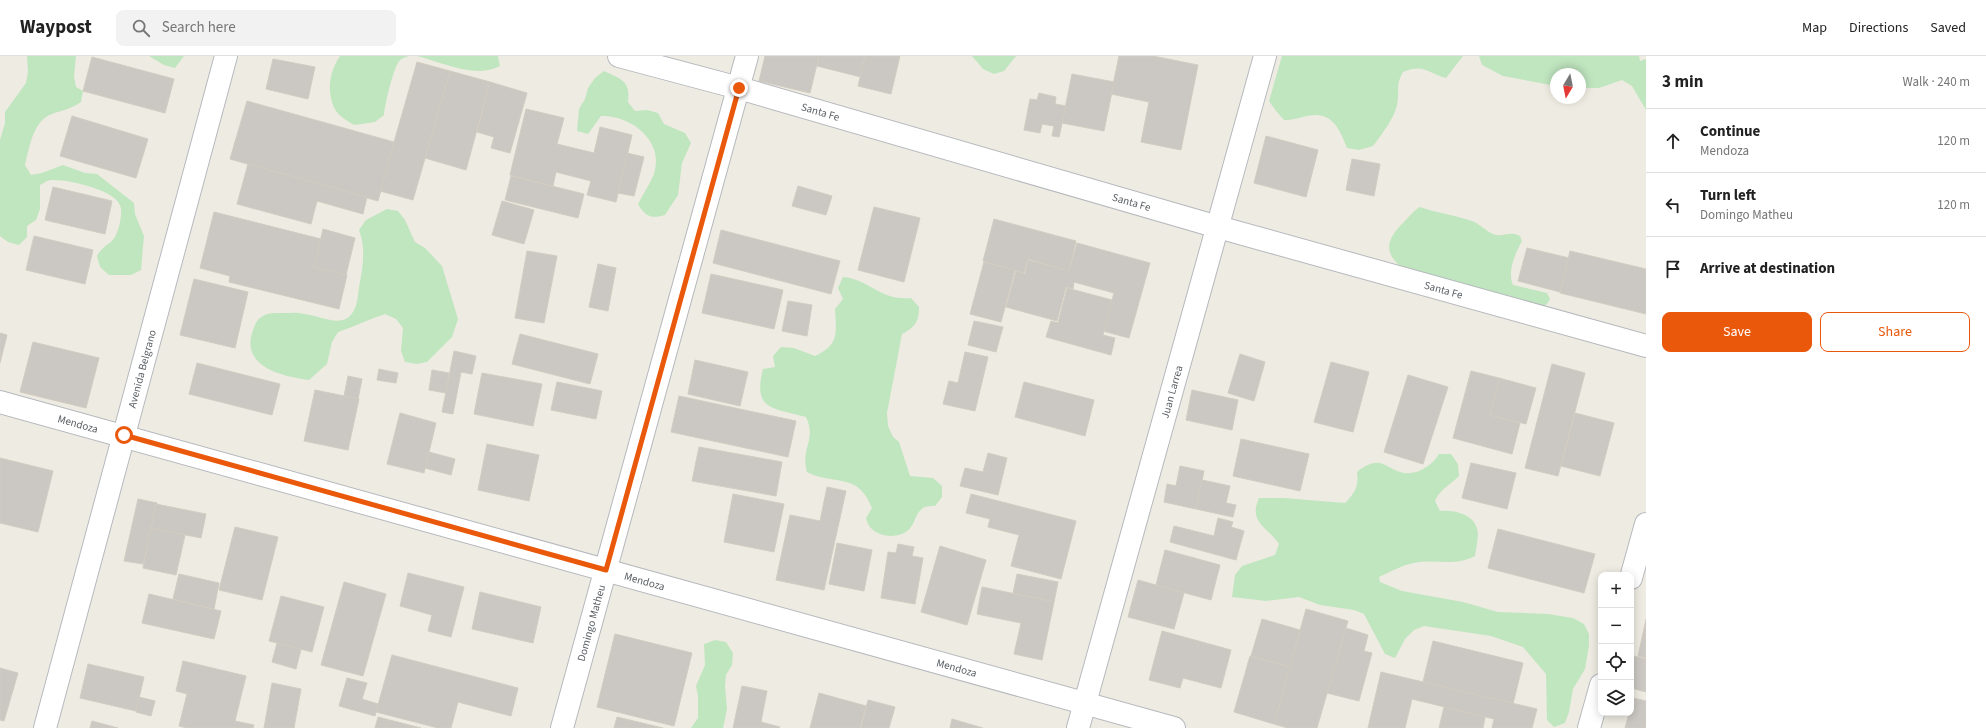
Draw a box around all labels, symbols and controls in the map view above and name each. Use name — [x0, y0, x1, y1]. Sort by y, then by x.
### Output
search box — [116, 10, 396, 46]
text: Waypost — [20, 14, 92, 41]
icon: search — [130, 17, 152, 39]
text: Search here — [162, 17, 236, 38]
text: Map — [1802, 18, 1827, 38]
text: Directions — [1849, 18, 1908, 38]
text: Saved — [1930, 18, 1966, 38]
north arrow — [1550, 68, 1586, 104]
text: 3 min — [1662, 70, 1703, 94]
text: Walk · 240 m — [1902, 73, 1970, 91]
route end — [730, 79, 748, 97]
street label: Santa Fe — [799, 99, 842, 125]
text: Continue — [1700, 121, 1760, 142]
icon: ahead — [1662, 130, 1684, 152]
text: 120 m — [1937, 132, 1970, 150]
text: Mendoza — [1700, 142, 1749, 160]
text: Turn left — [1700, 185, 1756, 206]
street label: Santa Fe — [1110, 190, 1153, 215]
icon: left — [1662, 194, 1684, 216]
text: 120 m — [1937, 196, 1970, 214]
text: Domingo Matheu — [1700, 206, 1793, 224]
icon: arrive — [1662, 258, 1684, 280]
text: Arrive at destination — [1700, 258, 1835, 279]
street label: Santa Fe — [1422, 278, 1465, 303]
button: Save — [1662, 312, 1812, 352]
button: Share — [1820, 312, 1970, 352]
street label: Avenida Belgrano — [125, 328, 160, 410]
street label: Juan Larrea — [1158, 364, 1187, 420]
street label: Mendoza — [56, 411, 100, 437]
route start — [115, 426, 133, 444]
street label: Mendoza — [622, 569, 666, 594]
map controls — [1598, 572, 1634, 716]
button: + — [1598, 572, 1634, 608]
street label: Domingo Matheu — [574, 583, 609, 663]
button: − — [1598, 608, 1634, 644]
button: locate — [1598, 644, 1634, 680]
street label: Mendoza — [935, 655, 979, 681]
button: layers — [1598, 680, 1634, 716]

